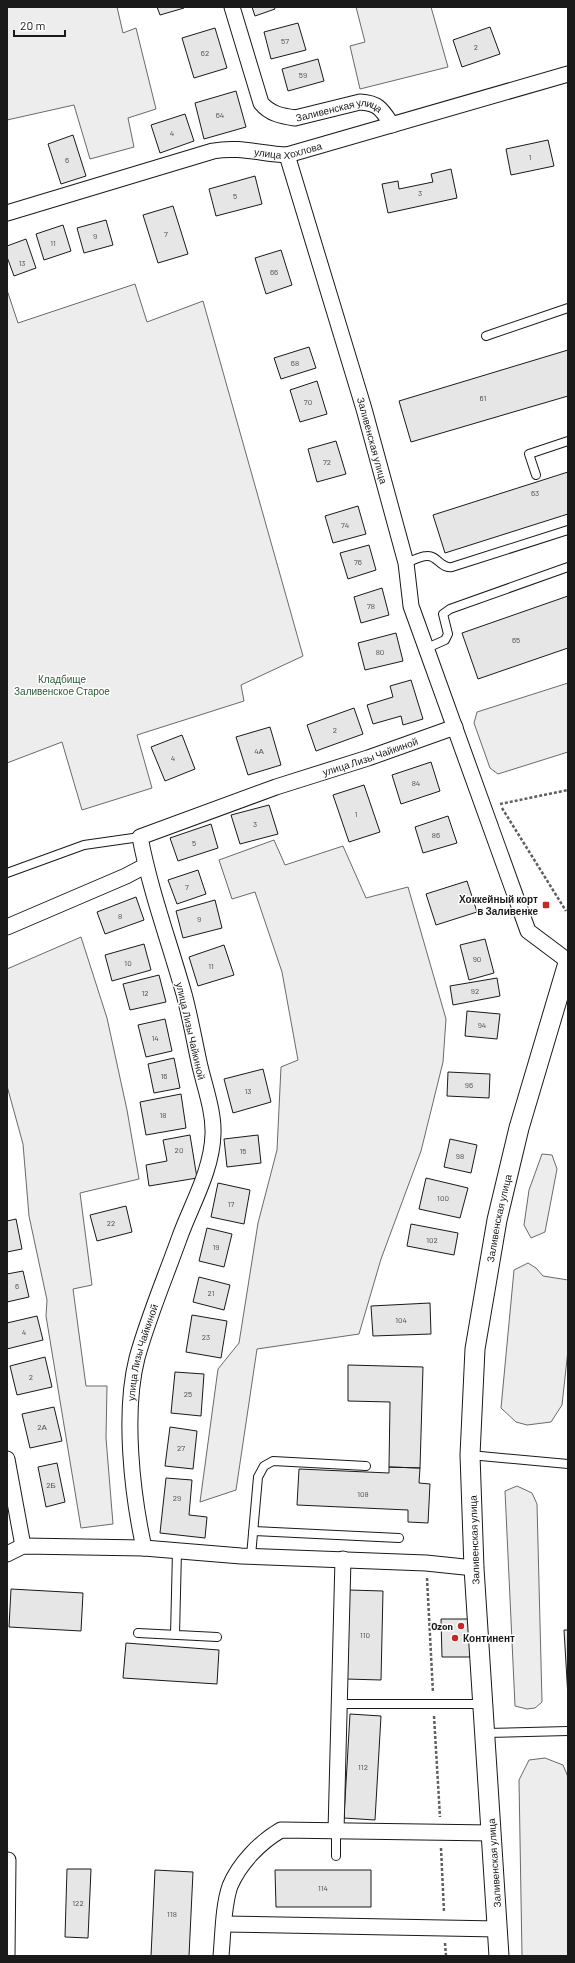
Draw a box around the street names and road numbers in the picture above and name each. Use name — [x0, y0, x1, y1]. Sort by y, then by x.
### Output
street label: Заливенская улица — [294, 96, 386, 124]
street label: улица Хохлова — [253, 139, 324, 161]
street label: Заливенская улица — [355, 396, 390, 486]
street label: улица Лизы Чайкиной — [321, 735, 419, 778]
street label: улица Лизы Чайкиной — [174, 981, 208, 1081]
street label: Заливенская улица — [484, 1173, 514, 1263]
street label: улица Лизы Чайкиной — [125, 1302, 160, 1401]
street label: Заливенская улица — [466, 1495, 482, 1585]
street label: Заливенская улица — [485, 1818, 503, 1908]

